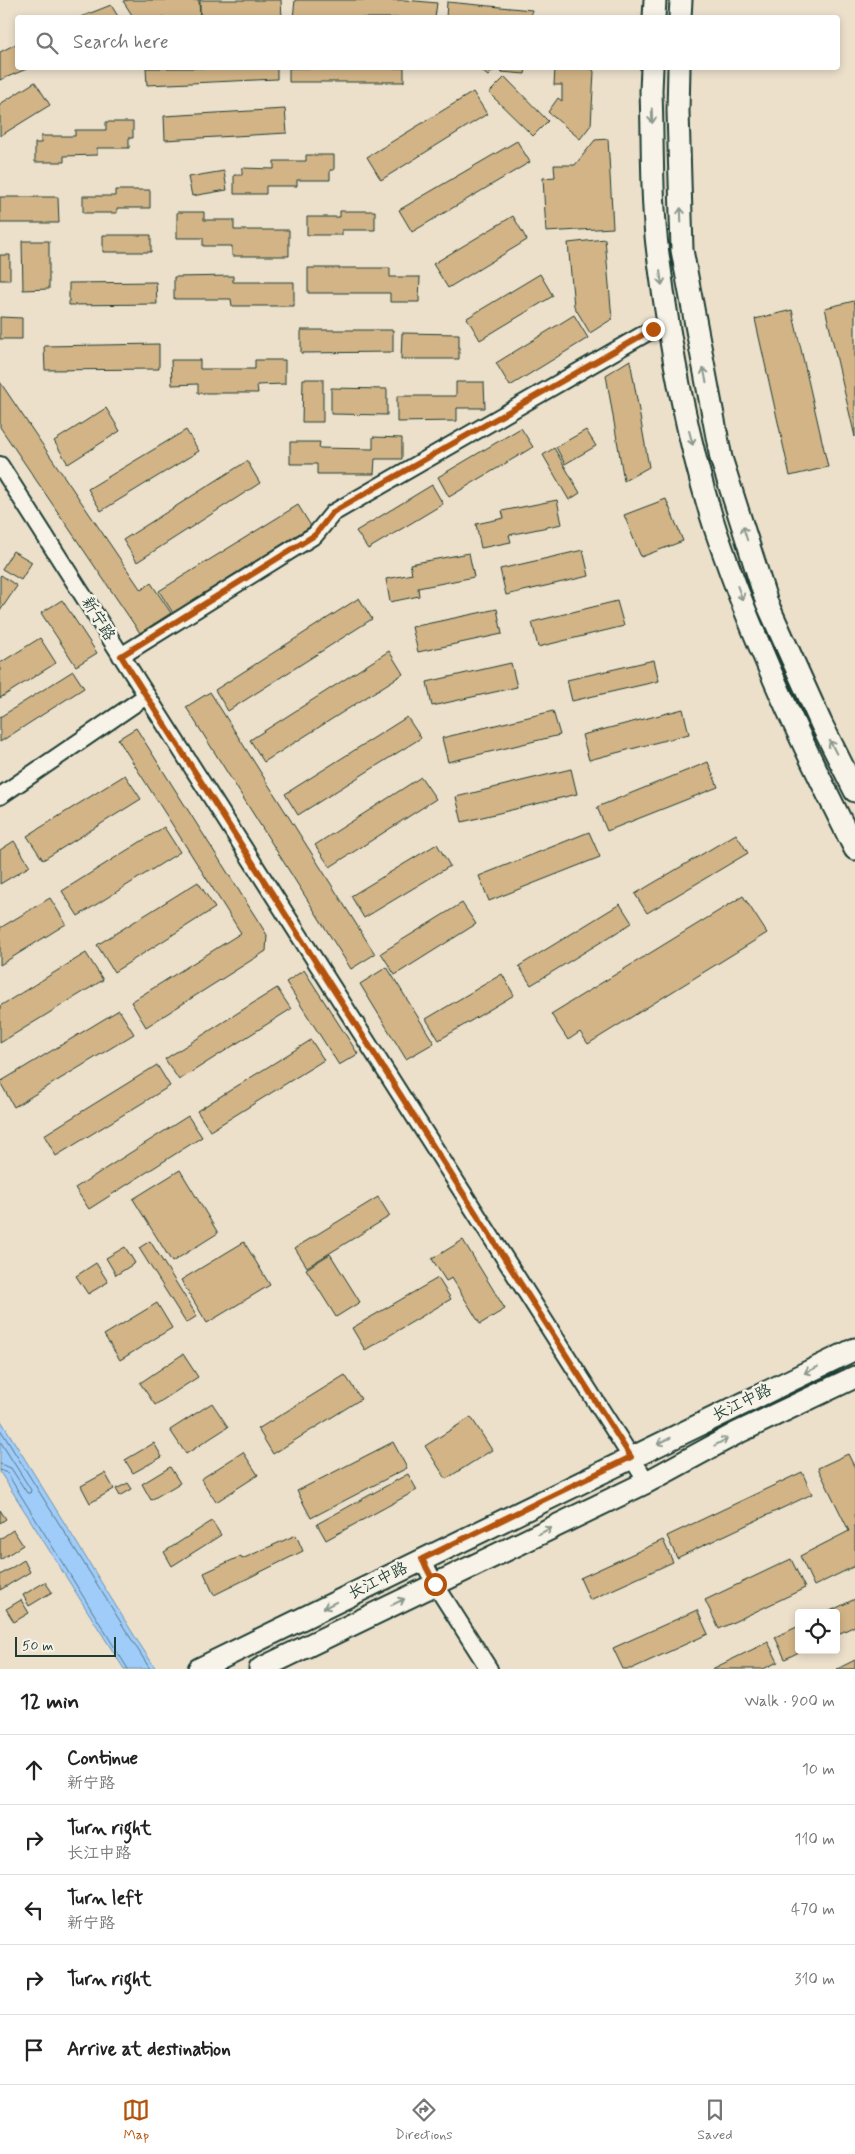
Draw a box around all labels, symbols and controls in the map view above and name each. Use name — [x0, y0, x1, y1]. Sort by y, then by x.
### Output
search box — [15, 15, 840, 70]
icon: search — [33, 29, 61, 57]
text: Search here — [73, 30, 169, 55]
one-way arrow — [647, 108, 656, 124]
one-way arrow — [676, 207, 685, 223]
one-way arrow — [656, 270, 666, 286]
route end — [642, 318, 665, 341]
one-way arrow — [700, 368, 709, 384]
one-way arrow — [687, 429, 696, 445]
one-way arrow — [739, 525, 749, 541]
one-way arrow — [736, 585, 745, 600]
street label: 新宁路 — [76, 593, 120, 645]
one-way arrow — [828, 740, 837, 755]
one-way arrow — [804, 1366, 819, 1375]
street label: 长江中路 — [709, 1380, 775, 1426]
one-way arrow — [657, 1436, 672, 1446]
one-way arrow — [713, 1437, 728, 1447]
one-way arrow — [537, 1526, 552, 1536]
street label: 长江中路 — [345, 1558, 411, 1604]
route start — [424, 1573, 447, 1596]
one-way arrow — [390, 1597, 405, 1606]
one-way arrow — [323, 1600, 338, 1610]
map controls — [795, 1609, 840, 1654]
button: locate — [795, 1609, 840, 1654]
scale bar — [15, 1634, 116, 1657]
text: 50 m — [22, 1637, 53, 1655]
text: 12 min — [20, 1688, 79, 1716]
text: Walk · 900 m — [744, 1691, 835, 1712]
text: Continue — [67, 1746, 138, 1771]
icon: ahead — [20, 1756, 48, 1784]
text: 10 m — [802, 1759, 835, 1780]
text: 新宁路 — [67, 1773, 115, 1794]
text: Turn right — [67, 1816, 151, 1841]
icon: right — [20, 1826, 48, 1854]
text: 110 m — [794, 1829, 835, 1850]
text: 长江中路 — [67, 1843, 131, 1864]
text: Turn left — [67, 1886, 143, 1911]
icon: left — [20, 1896, 48, 1924]
text: 470 m — [791, 1899, 835, 1920]
text: 新宁路 — [67, 1913, 115, 1934]
icon: right — [20, 1966, 48, 1994]
text: Turn right — [67, 1967, 151, 1992]
text: 310 m — [794, 1969, 835, 1990]
icon: arrive — [20, 2036, 48, 2064]
text: Arrive at destination — [67, 2037, 231, 2062]
tab: Map — [122, 2096, 150, 2144]
tab: Directions — [395, 2096, 453, 2144]
tab: Saved — [697, 2096, 733, 2144]

